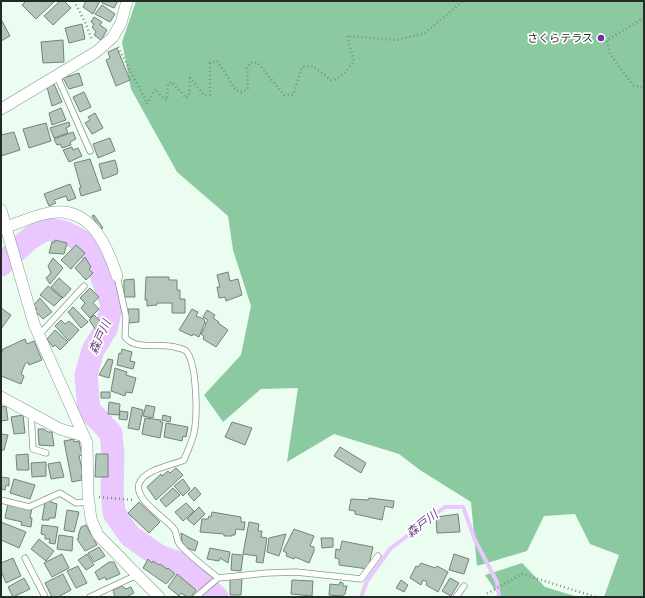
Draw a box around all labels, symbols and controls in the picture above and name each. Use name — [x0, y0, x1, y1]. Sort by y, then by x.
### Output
place label: さくらテラス — [527, 32, 593, 45]
marker: さくらテラス — [596, 33, 606, 43]
water label: 森戸川 — [86, 316, 115, 356]
water label: 森戸川 — [404, 506, 442, 541]

